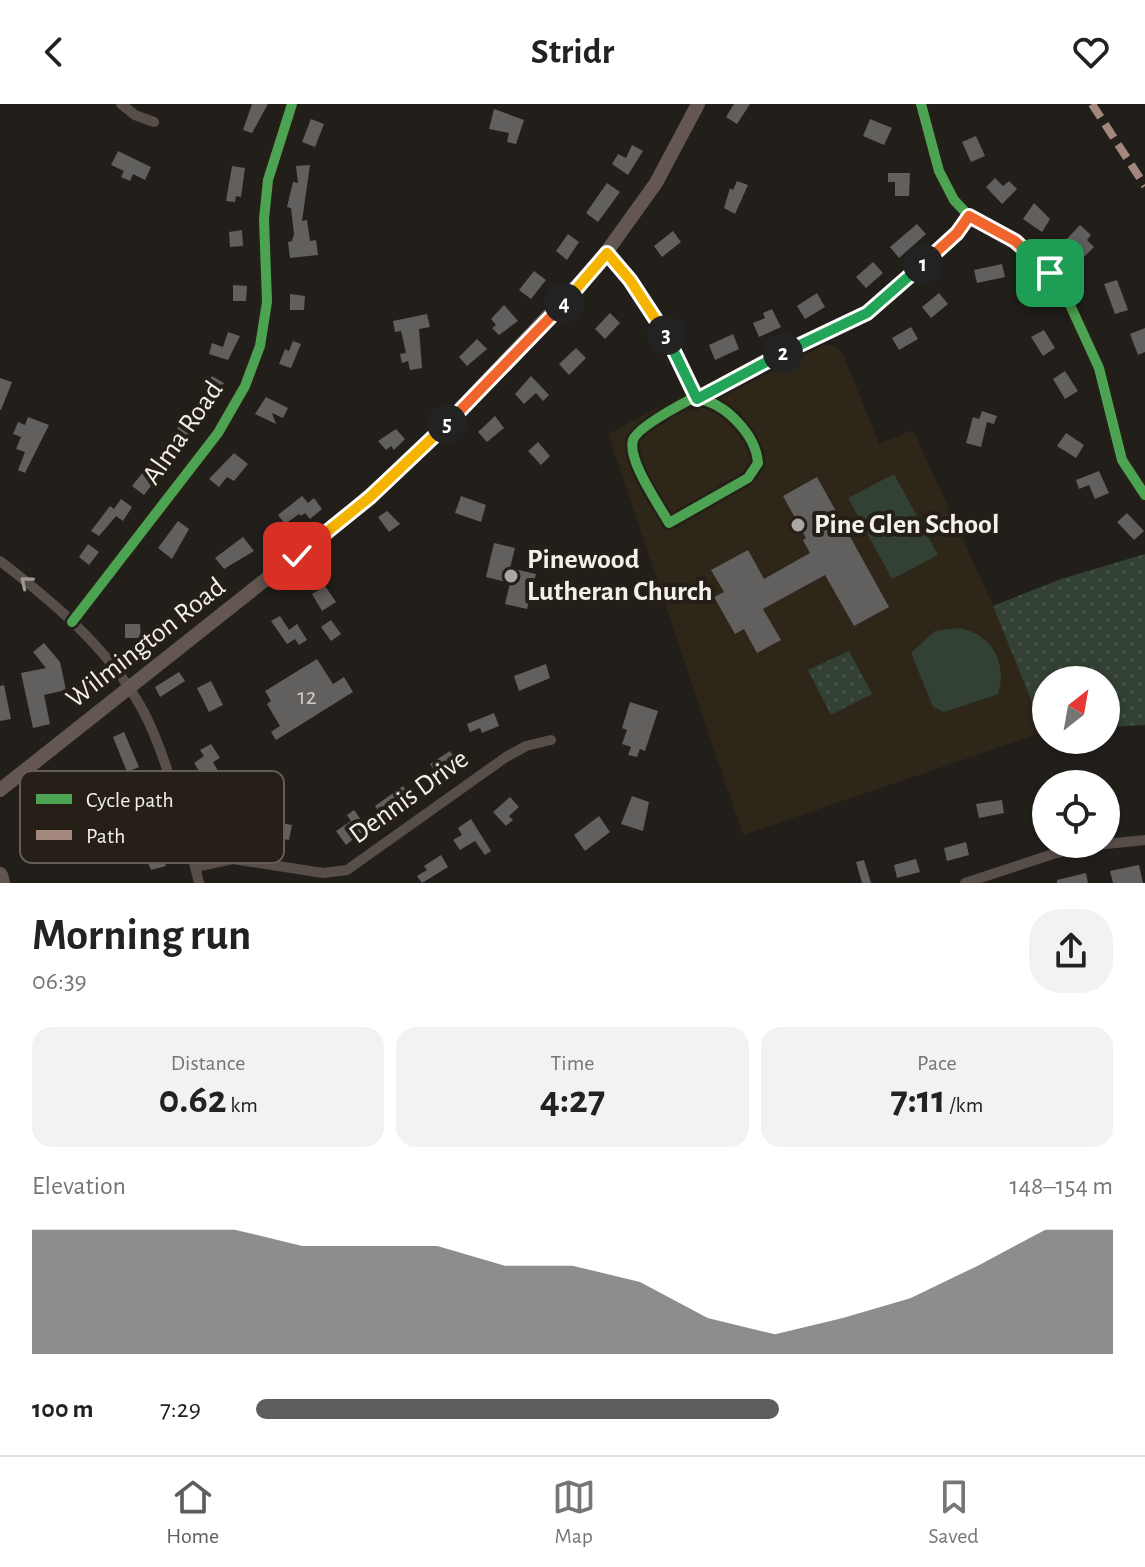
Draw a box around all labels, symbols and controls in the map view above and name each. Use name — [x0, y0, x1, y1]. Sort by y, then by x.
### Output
icon: back — [32, 30, 76, 74]
icon: heart — [1069, 30, 1113, 74]
text: Stridr — [531, 34, 614, 70]
pin — [1016, 239, 1084, 307]
pin: 1 — [903, 244, 943, 284]
icon: arrive — [1028, 251, 1072, 295]
text: 1 — [919, 253, 927, 275]
pin: 4 — [544, 283, 584, 323]
text: 4 — [558, 292, 570, 314]
pin: 3 — [646, 315, 686, 355]
text: 3 — [661, 324, 671, 346]
pin: 2 — [763, 333, 803, 373]
text: 2 — [778, 342, 788, 364]
street label: Alma Road — [137, 376, 229, 490]
pin: 5 — [427, 404, 467, 444]
text: 5 — [442, 413, 452, 435]
place label: Pine Glen School — [814, 511, 999, 539]
marker: Pine Glen School — [789, 516, 807, 534]
pin — [263, 522, 331, 590]
icon: check — [275, 534, 319, 578]
place label: Pinewood Lutheran Church — [527, 546, 712, 606]
marker: Pinewood Lutheran Church — [502, 567, 520, 585]
street label: Wilmington Road — [61, 573, 231, 713]
one-way arrow — [20, 577, 35, 591]
north arrow — [1032, 666, 1120, 754]
map controls — [1032, 666, 1120, 858]
house number: 12 — [297, 685, 317, 709]
street label: Dennis Drive — [344, 745, 474, 849]
button: locate — [1032, 770, 1120, 858]
legend — [20, 771, 284, 863]
text: Cycle path — [86, 789, 174, 811]
text: Path — [86, 825, 126, 847]
button: share — [1029, 909, 1113, 993]
text: Morning run — [32, 914, 251, 958]
text: 06:39 — [32, 968, 87, 994]
text: Distance — [171, 1052, 245, 1074]
text: Time — [551, 1052, 594, 1074]
text: Pace — [917, 1052, 957, 1074]
text: 0.62 — [158, 1080, 227, 1120]
text: 4:27 — [540, 1080, 605, 1120]
text: 7:11 — [890, 1080, 946, 1120]
text: km — [227, 1094, 258, 1116]
text: /km — [946, 1094, 983, 1116]
text: Elevation — [32, 1173, 126, 1199]
text: 148–154 m — [1009, 1173, 1113, 1199]
text: 100 m — [32, 1396, 93, 1422]
text: 7:29 — [160, 1396, 201, 1422]
tab: Home — [166, 1475, 219, 1549]
tab: Map — [552, 1475, 596, 1549]
tab: Saved — [928, 1475, 979, 1549]

